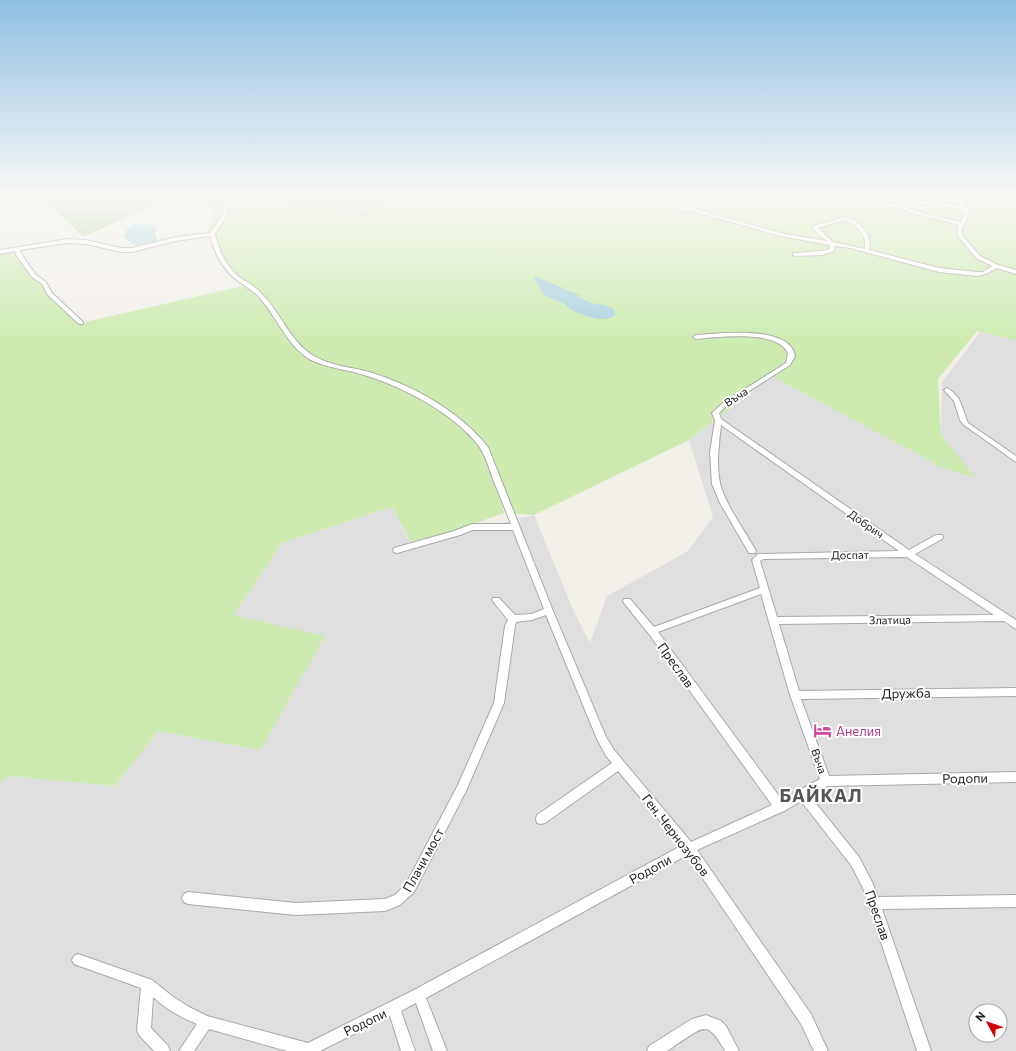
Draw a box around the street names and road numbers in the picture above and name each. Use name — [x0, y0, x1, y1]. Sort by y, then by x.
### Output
street label: Въча — [721, 384, 750, 409]
street label: Добрич — [846, 507, 887, 541]
street label: Доспат — [831, 548, 869, 561]
street label: Златица — [869, 613, 911, 626]
street label: Преслав — [654, 639, 698, 691]
street label: Дружба — [881, 685, 931, 701]
street label: Въча — [809, 747, 830, 775]
street label: Родопи — [942, 770, 988, 786]
street label: Ген. Чернозубов — [639, 791, 713, 879]
street label: Плачи мост — [399, 825, 447, 895]
street label: Родопи — [626, 851, 674, 887]
street label: Преслав — [862, 888, 894, 942]
street label: Родопи — [341, 1005, 389, 1039]

